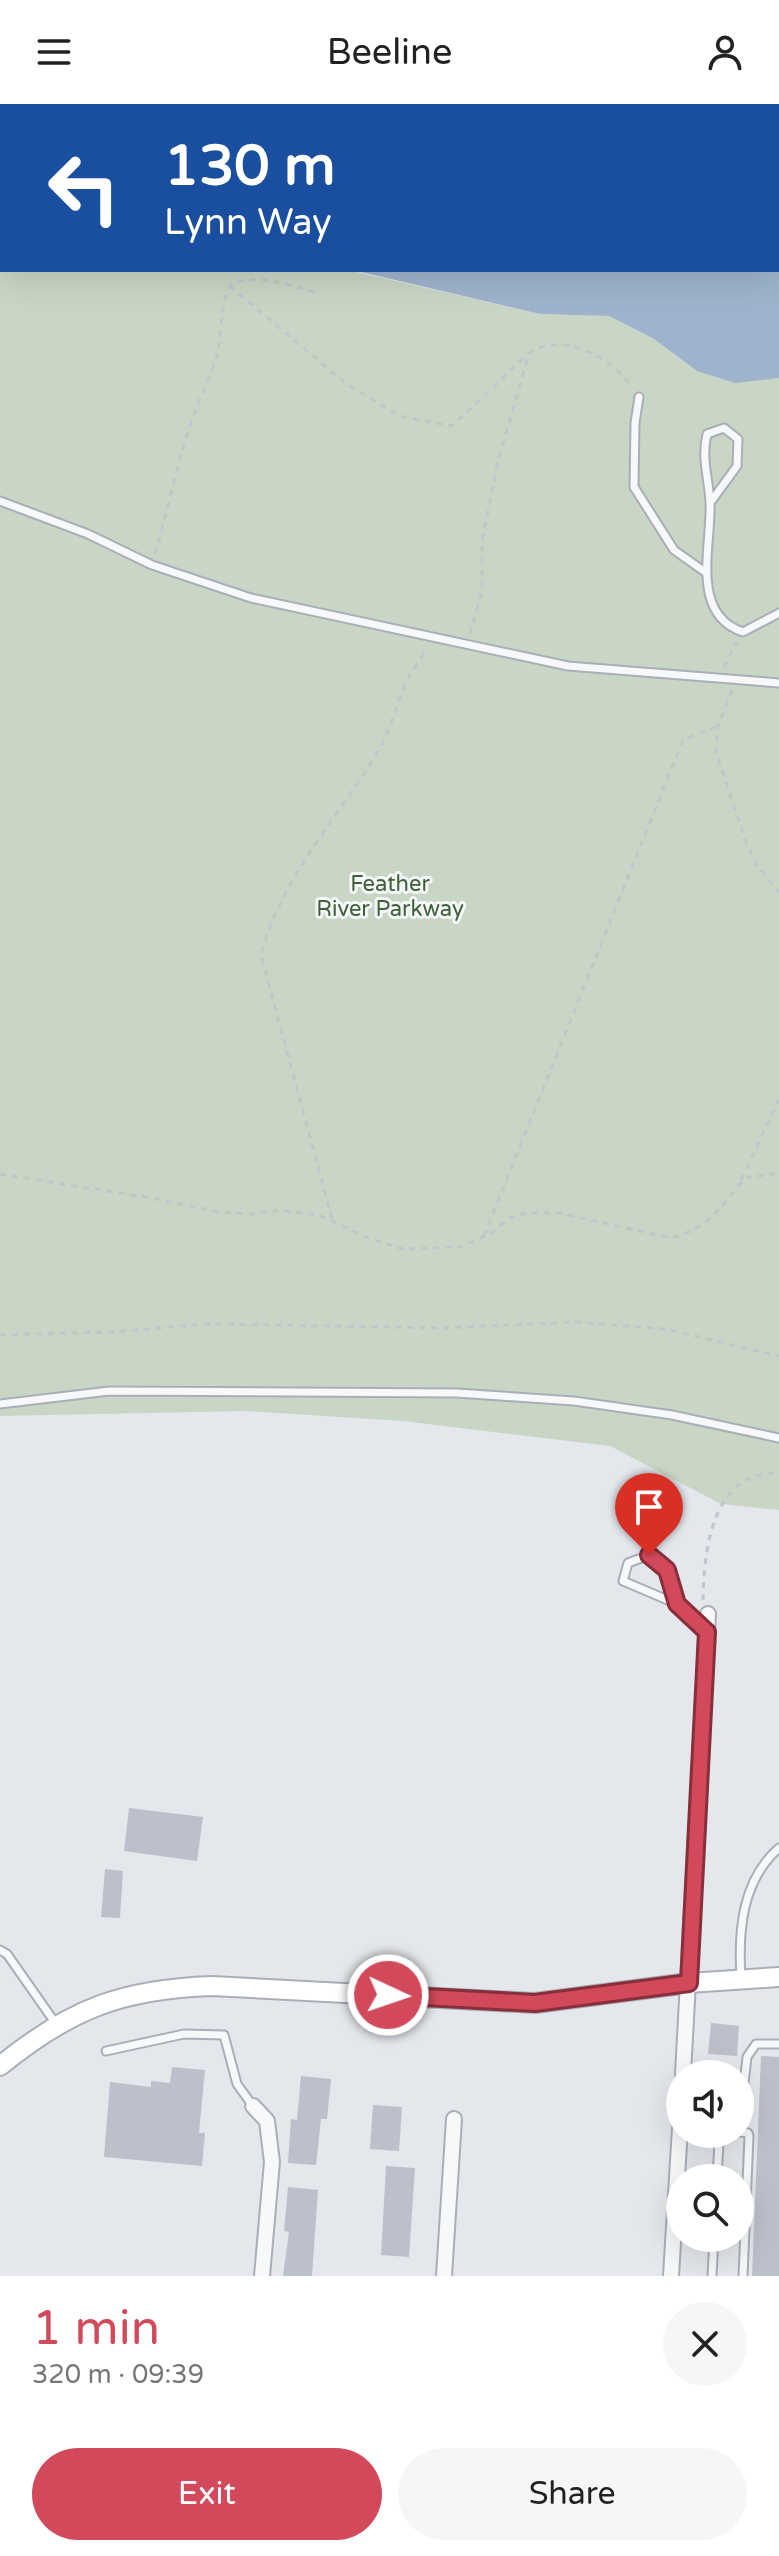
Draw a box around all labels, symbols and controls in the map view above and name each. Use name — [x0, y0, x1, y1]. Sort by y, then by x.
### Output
icon: menu — [32, 30, 76, 74]
icon: person — [703, 30, 747, 74]
text: Beeline — [327, 31, 452, 74]
text: 130 m — [164, 133, 335, 200]
icon: left — [32, 136, 136, 240]
text: Lynn Way — [164, 201, 331, 244]
park label: Feather River Parkway — [316, 871, 464, 922]
pin — [615, 1473, 683, 1555]
icon: arrive — [627, 1485, 671, 1529]
position arrow — [346, 1953, 430, 2037]
map controls — [666, 2060, 754, 2252]
button: sound — [666, 2060, 754, 2148]
button: search — [666, 2164, 754, 2252]
text: 1 min — [32, 2300, 160, 2358]
button: close — [663, 2302, 747, 2386]
text: 320 m · 09:39 — [32, 2359, 204, 2390]
button: Exit — [32, 2448, 382, 2540]
button: Share — [398, 2448, 747, 2540]

